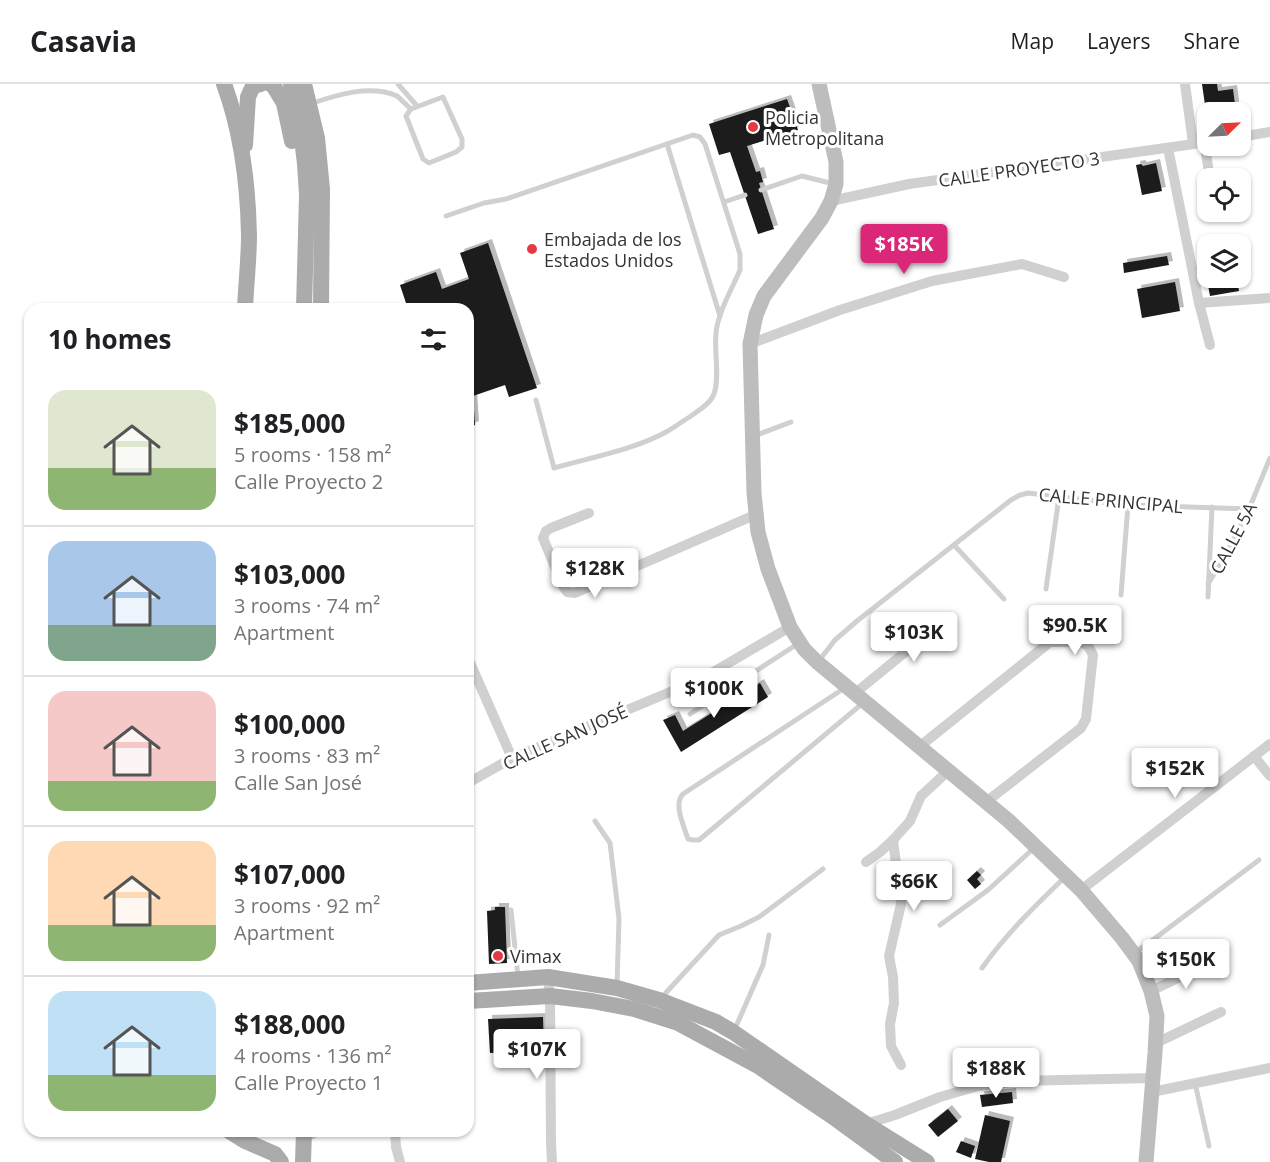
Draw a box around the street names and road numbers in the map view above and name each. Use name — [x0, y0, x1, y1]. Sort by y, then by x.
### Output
street label: CALLE PROYECTO 3 — [937, 146, 1101, 192]
street label: CALLE PRINCIPAL — [1038, 482, 1184, 518]
street label: CALLE 5A — [1204, 497, 1262, 578]
street label: CALLE SAN JOSÉ — [499, 699, 631, 775]

